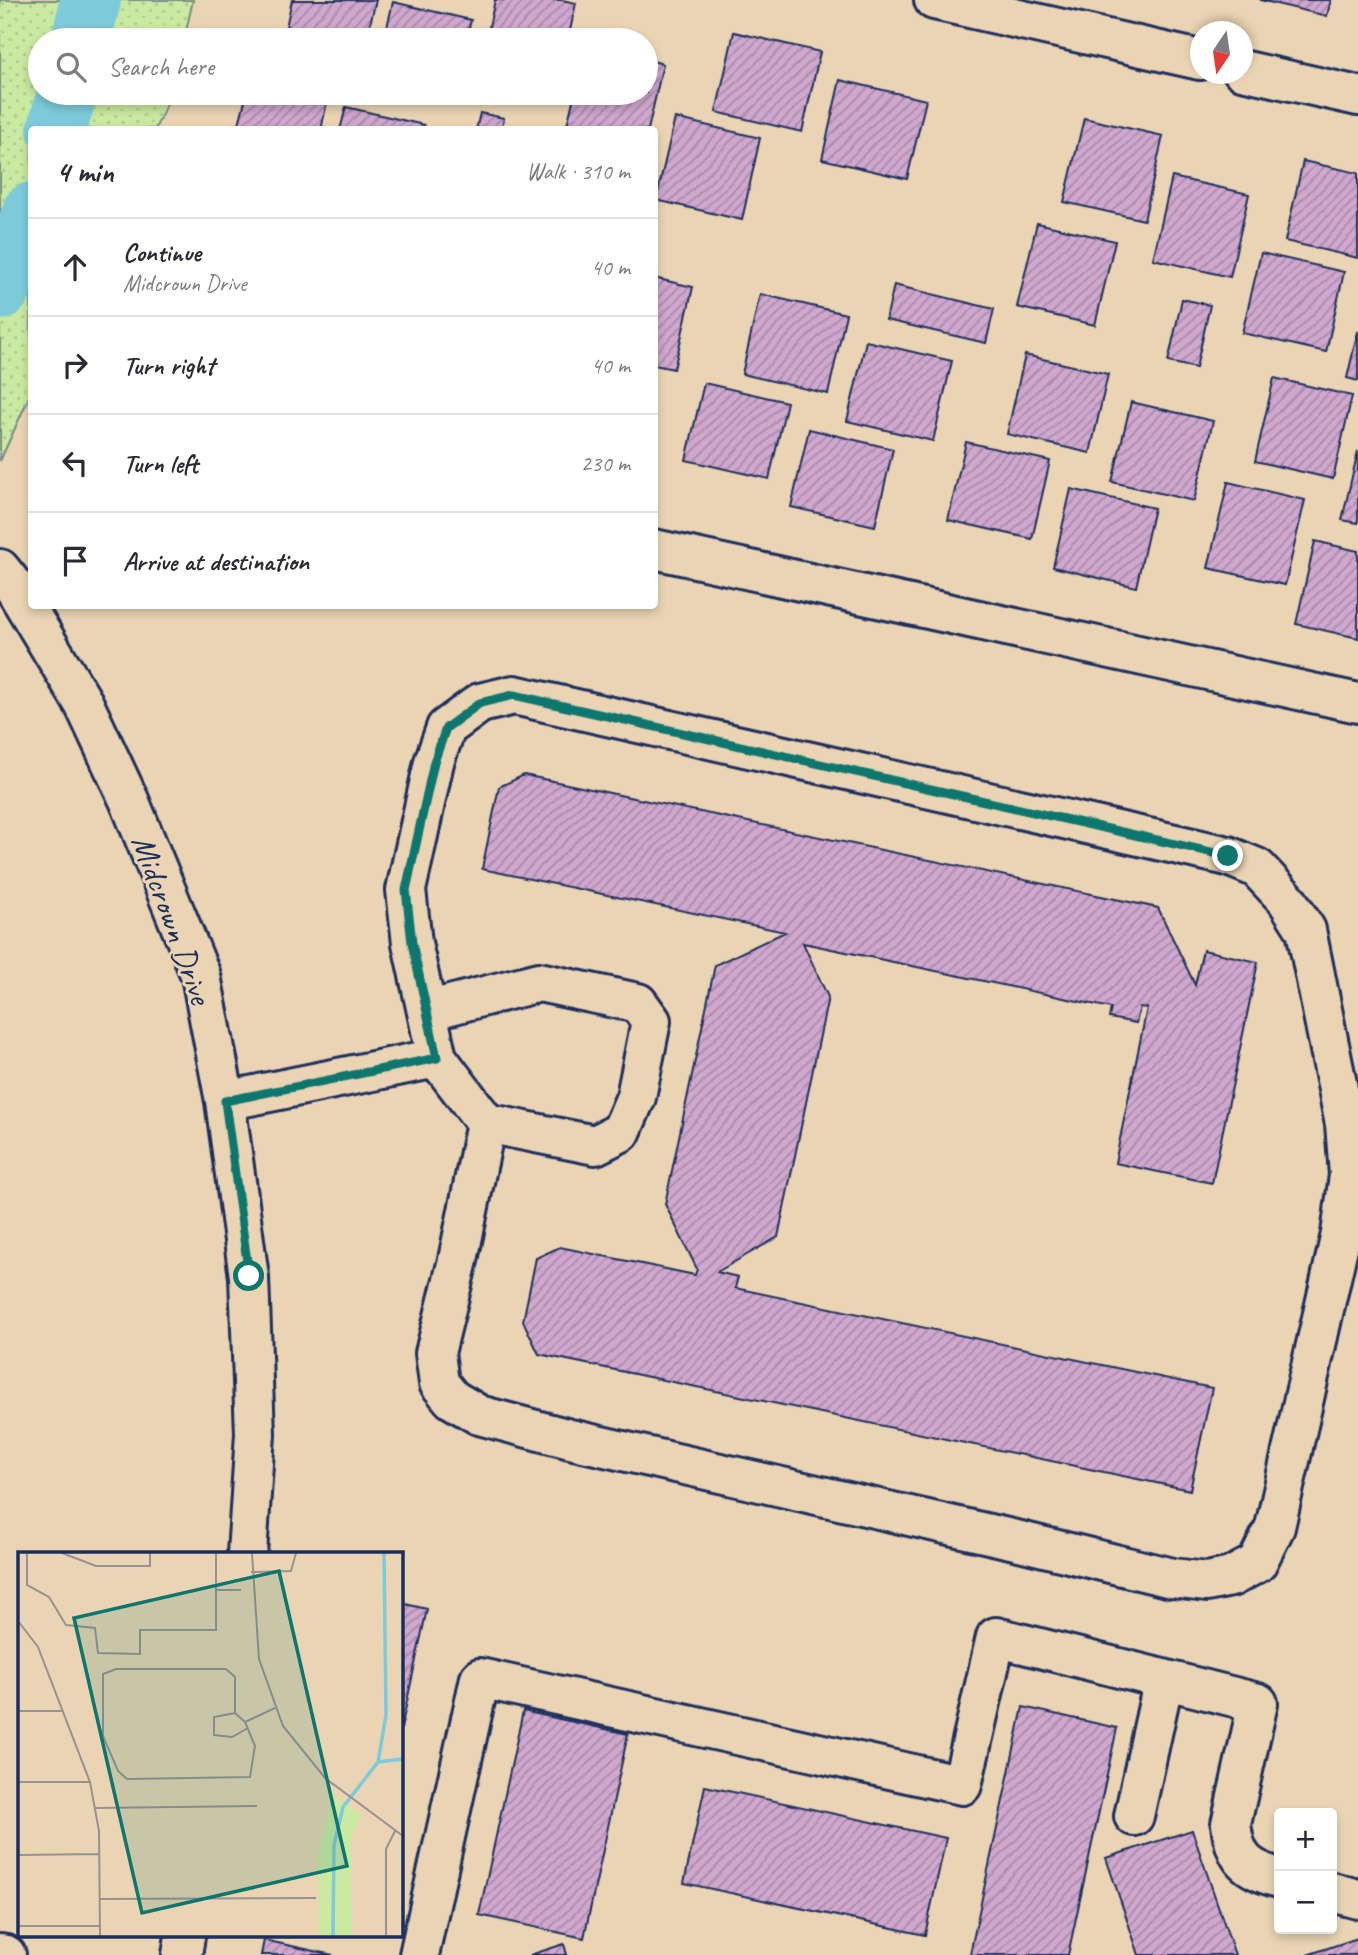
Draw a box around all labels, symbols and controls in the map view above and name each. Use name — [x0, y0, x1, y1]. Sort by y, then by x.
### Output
north arrow — [1190, 21, 1253, 84]
search box — [28, 28, 658, 105]
icon: search — [52, 48, 90, 86]
text: Search here — [108, 50, 214, 83]
text: 4 min — [56, 153, 113, 191]
text: Walk · 310 m — [526, 157, 630, 186]
text: Continue — [123, 236, 201, 269]
icon: ahead — [56, 248, 94, 286]
text: 40 m — [591, 253, 630, 282]
text: Midcrown Drive — [123, 269, 246, 298]
icon: right — [56, 346, 94, 384]
text: Turn right — [123, 349, 214, 382]
text: 40 m — [591, 351, 630, 380]
icon: left — [56, 444, 94, 482]
text: Turn left — [123, 447, 198, 480]
text: 230 m — [581, 449, 630, 478]
icon: arrive — [56, 542, 94, 580]
text: Arrive at destination — [123, 545, 309, 578]
street label: Midcrown Drive — [122, 829, 223, 1012]
route end — [1212, 840, 1243, 871]
route start — [233, 1260, 264, 1291]
inset map — [18, 1552, 402, 1938]
map controls — [1274, 1808, 1337, 1934]
button: + — [1274, 1808, 1337, 1871]
button: − — [1274, 1871, 1337, 1934]

